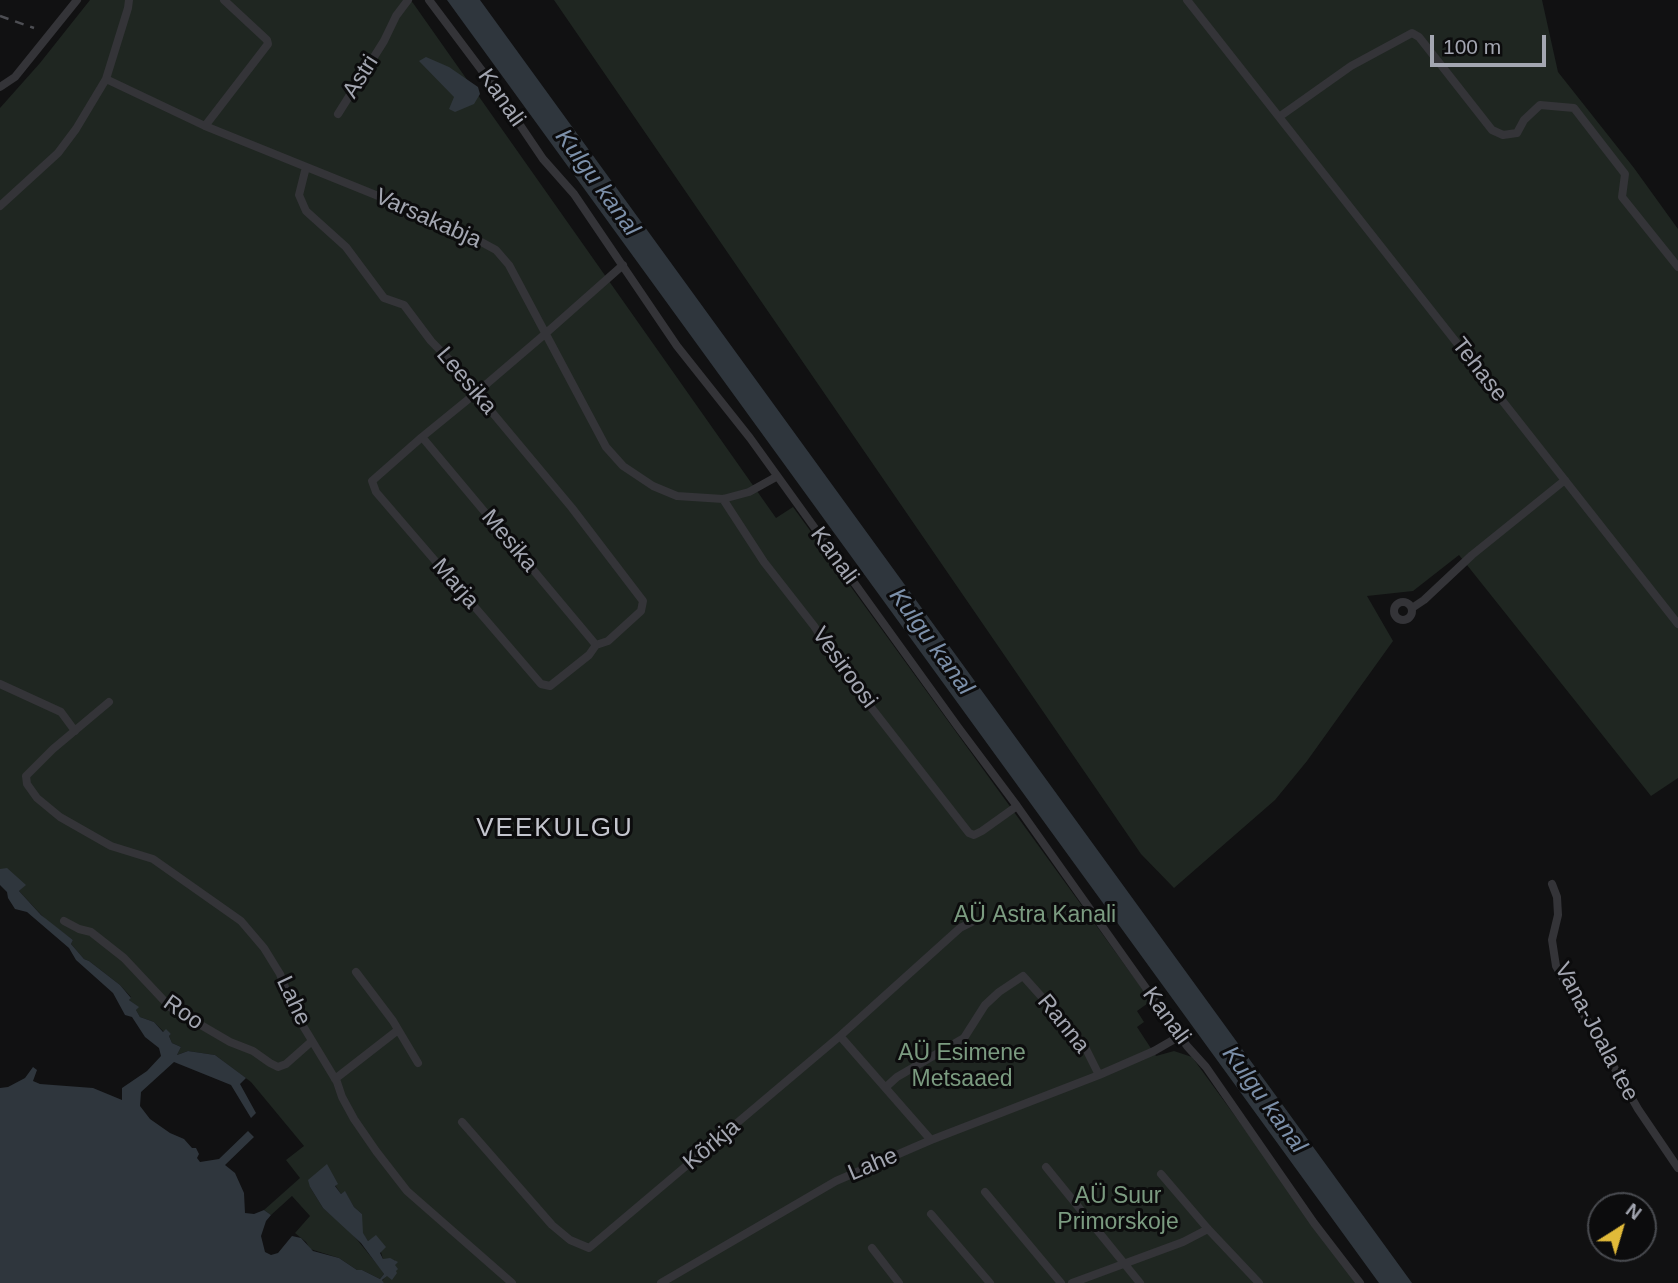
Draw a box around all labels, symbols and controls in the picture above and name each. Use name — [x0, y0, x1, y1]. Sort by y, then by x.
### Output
scale bar — [1433, 21, 1548, 65]
text: 100 m — [1443, 35, 1501, 58]
street label: Astri — [337, 50, 385, 104]
street label: Kanali — [471, 64, 531, 132]
water label: Kulgu kanal — [548, 124, 646, 242]
street label: Varsakabja — [371, 183, 485, 255]
street label: Tehase — [1445, 332, 1513, 408]
street label: Leesika — [430, 342, 502, 420]
street label: Mesika — [475, 504, 543, 578]
street label: Kanali — [804, 522, 864, 590]
street label: Marja — [426, 553, 484, 615]
water label: Kulgu kanal — [882, 583, 980, 701]
street label: Vesiroosi — [805, 622, 883, 714]
district label: VEEKULGU — [477, 813, 633, 845]
park label: AÜ Astra Kanali — [954, 902, 1116, 930]
street label: Vana-Joala tee — [1548, 958, 1644, 1106]
street label: Lahe — [270, 972, 316, 1030]
street label: Kanali — [1136, 982, 1196, 1050]
street label: Ranna — [1031, 989, 1095, 1059]
street label: Roo — [158, 990, 208, 1036]
park label: AÜ Esimene Metsaaed — [898, 1040, 1026, 1094]
water label: Kulgu kanal — [1215, 1041, 1313, 1159]
street label: Kõrkja — [678, 1113, 746, 1177]
street label: Lahe — [844, 1142, 902, 1188]
park label: AÜ Suur Primorskoje — [1057, 1183, 1179, 1237]
north arrow — [1587, 1192, 1657, 1262]
text: N — [1622, 1199, 1646, 1224]

